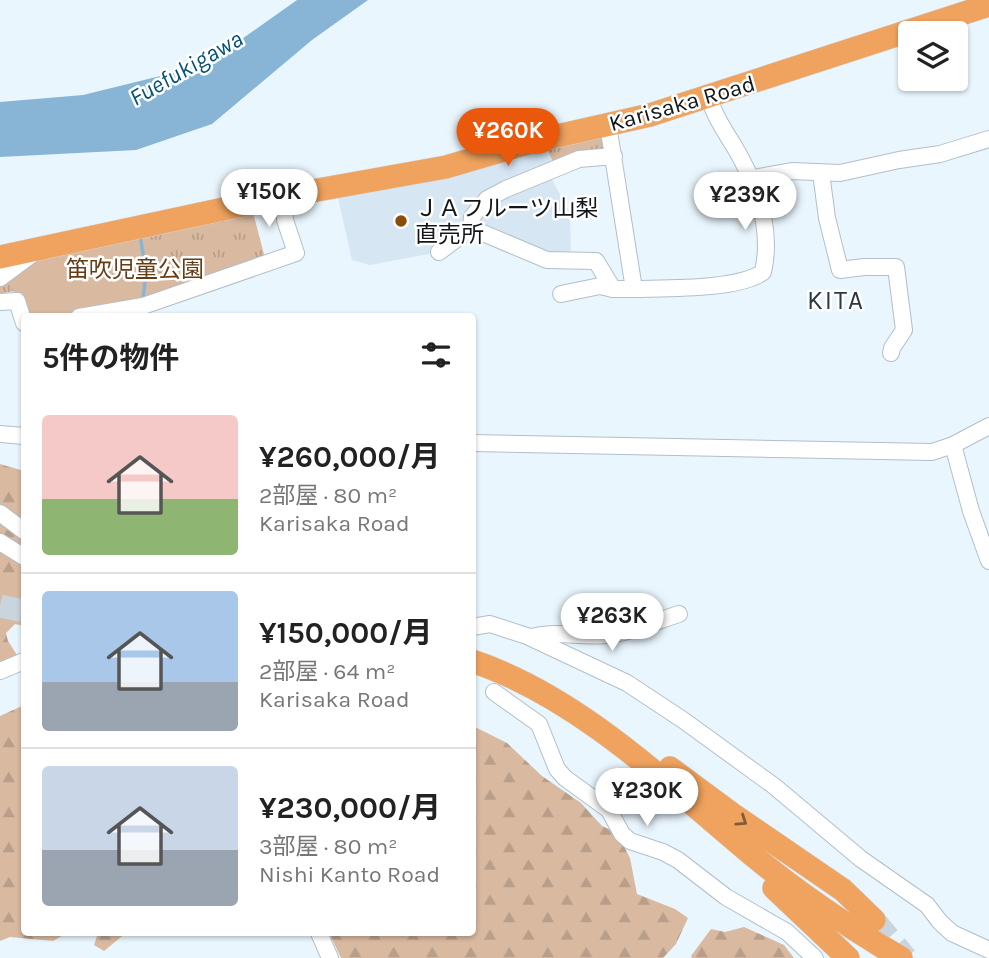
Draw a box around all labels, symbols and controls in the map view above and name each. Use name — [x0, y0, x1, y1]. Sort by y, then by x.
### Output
map controls — [898, 21, 968, 91]
button: layers — [898, 21, 968, 91]
water label: Fuefukigawa — [124, 24, 248, 112]
street label: Karisaka Road — [606, 70, 758, 137]
pin: ¥260K — [459, 108, 557, 168]
text: ¥260K — [473, 117, 543, 144]
pin: ¥150K — [220, 170, 318, 229]
pin: ¥239K — [696, 173, 794, 232]
text: ¥150K — [237, 178, 301, 205]
text: ¥239K — [710, 181, 780, 208]
place label: ＪＡフルーツ山梨 直売所 — [415, 195, 599, 248]
marker: ＪＡフルーツ山梨 直売所 — [393, 213, 409, 229]
park label: 笛吹児童公園 — [66, 256, 204, 283]
district label: KITA — [807, 285, 865, 316]
icon: filters — [417, 336, 455, 374]
text: 5件の物件 — [42, 340, 179, 376]
text: ¥260,000/月 — [259, 439, 441, 475]
icon: home — [98, 443, 182, 527]
text: 2部屋 · 80 m² — [259, 482, 397, 509]
text: Karisaka Road — [259, 510, 410, 537]
pin: ¥263K — [563, 594, 661, 653]
text: ¥263K — [577, 602, 647, 629]
text: ¥150,000/月 — [259, 615, 432, 651]
icon: home — [98, 619, 182, 703]
text: 2部屋 · 64 m² — [259, 658, 396, 685]
text: Karisaka Road — [259, 686, 410, 713]
pin: ¥230K — [598, 768, 696, 828]
text: ¥230K — [611, 777, 683, 804]
text: ¥230,000/月 — [259, 790, 441, 826]
icon: home — [98, 794, 182, 878]
one-way arrow — [734, 813, 747, 825]
text: 3部屋 · 80 m² — [259, 833, 398, 860]
text: Nishi Kanto Road — [259, 861, 440, 888]

